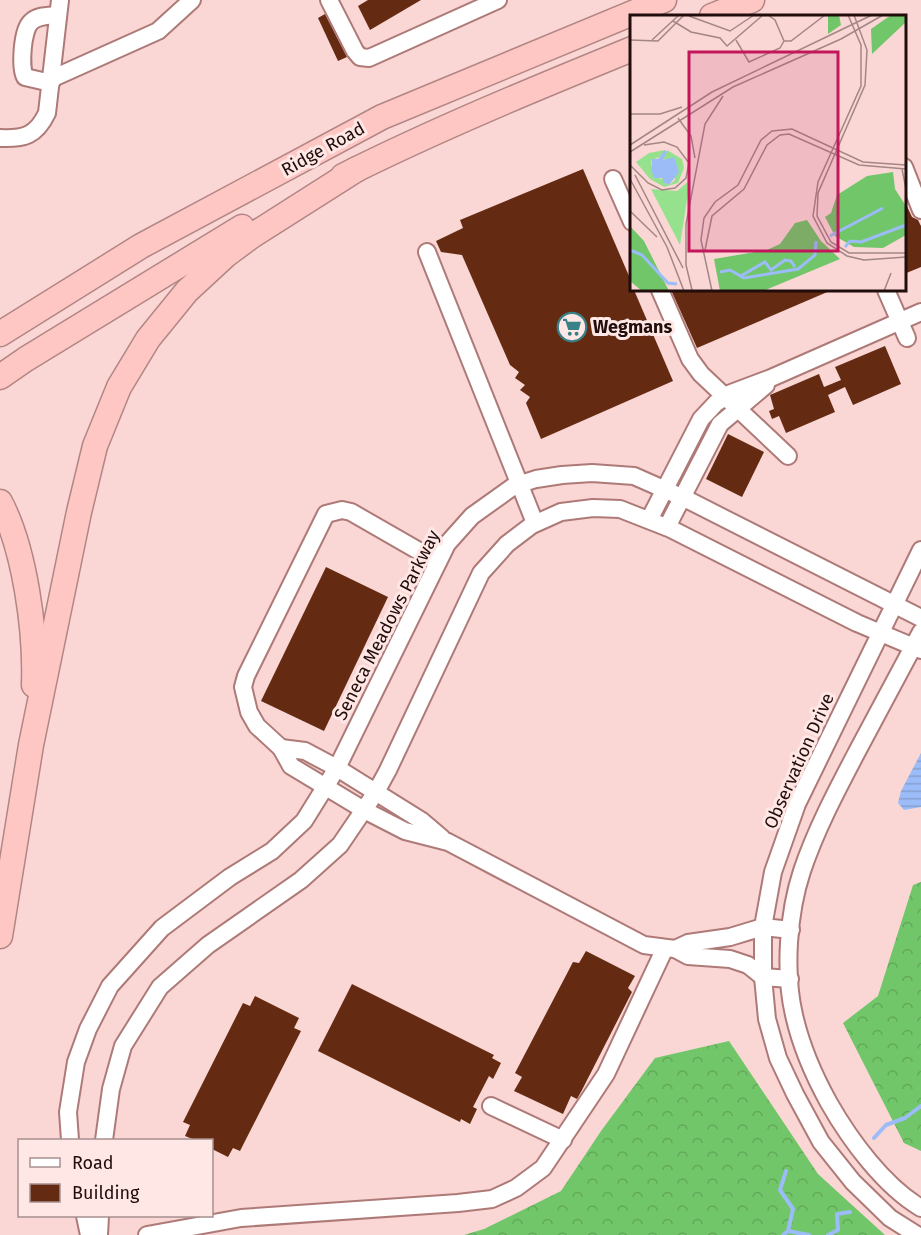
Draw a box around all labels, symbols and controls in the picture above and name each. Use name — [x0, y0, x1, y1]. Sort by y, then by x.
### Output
inset map — [630, 15, 906, 291]
street label: Ridge Road — [277, 117, 369, 181]
supermarket icon: Wegmans — [556, 311, 588, 343]
place label: Wegmans — [593, 316, 672, 338]
street label: Seneca Meadows Parkway — [329, 526, 445, 724]
street label: Observation Drive — [759, 690, 839, 832]
legend — [18, 1139, 213, 1217]
text: Road — [72, 1152, 114, 1174]
text: Building — [72, 1182, 140, 1204]

